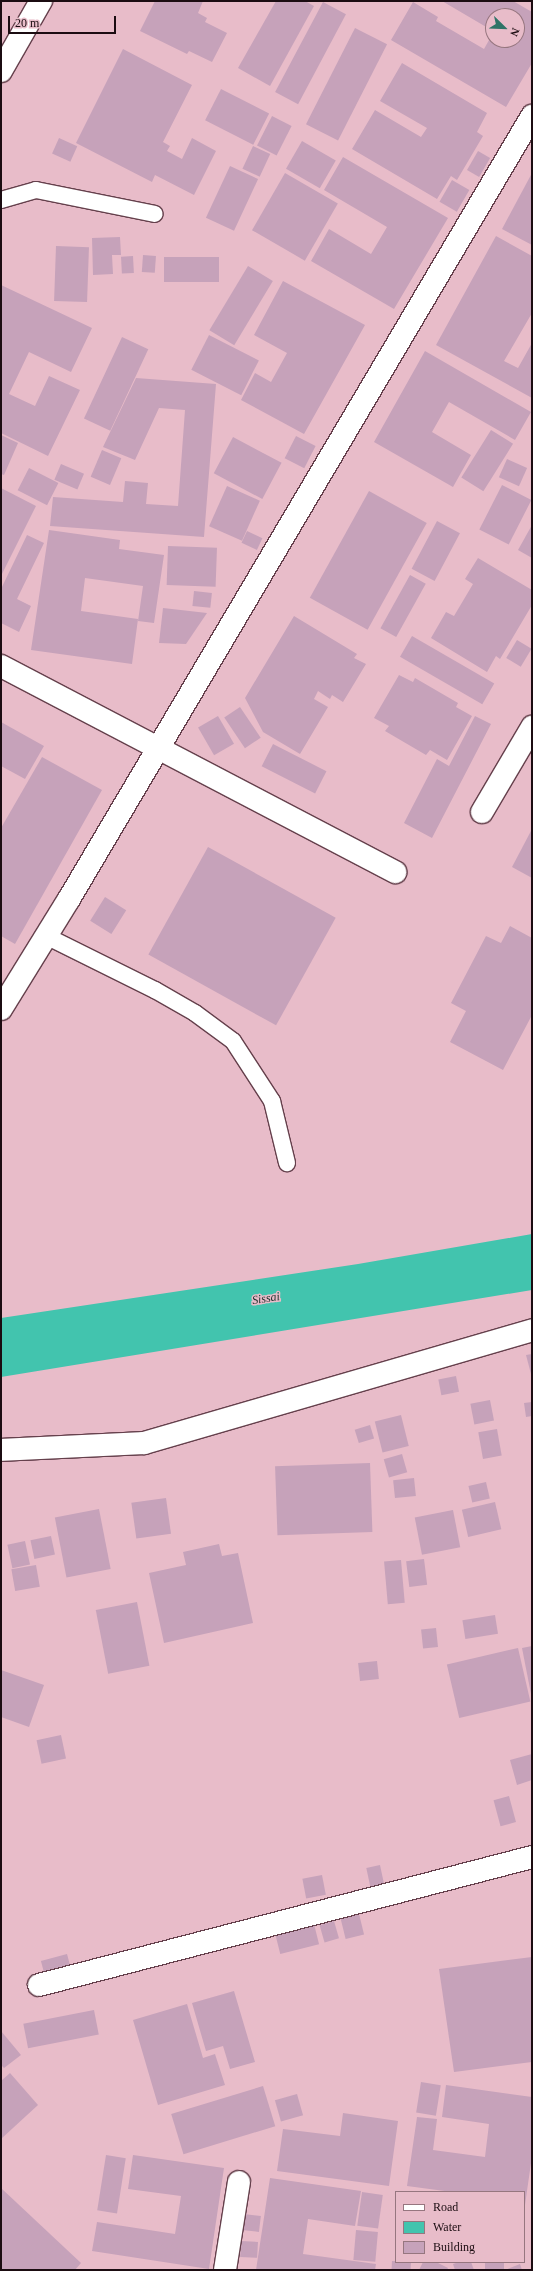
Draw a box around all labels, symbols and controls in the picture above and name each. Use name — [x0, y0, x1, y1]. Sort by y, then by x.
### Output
scale bar — [10, 8, 118, 34]
north arrow — [485, 8, 525, 48]
text: 20 m — [15, 16, 39, 30]
text: N — [508, 26, 522, 38]
water label: Sissai — [251, 1290, 281, 1308]
legend — [395, 2191, 525, 2263]
text: Road — [433, 2200, 458, 2214]
text: Water — [433, 2220, 461, 2234]
text: Building — [433, 2240, 475, 2254]

